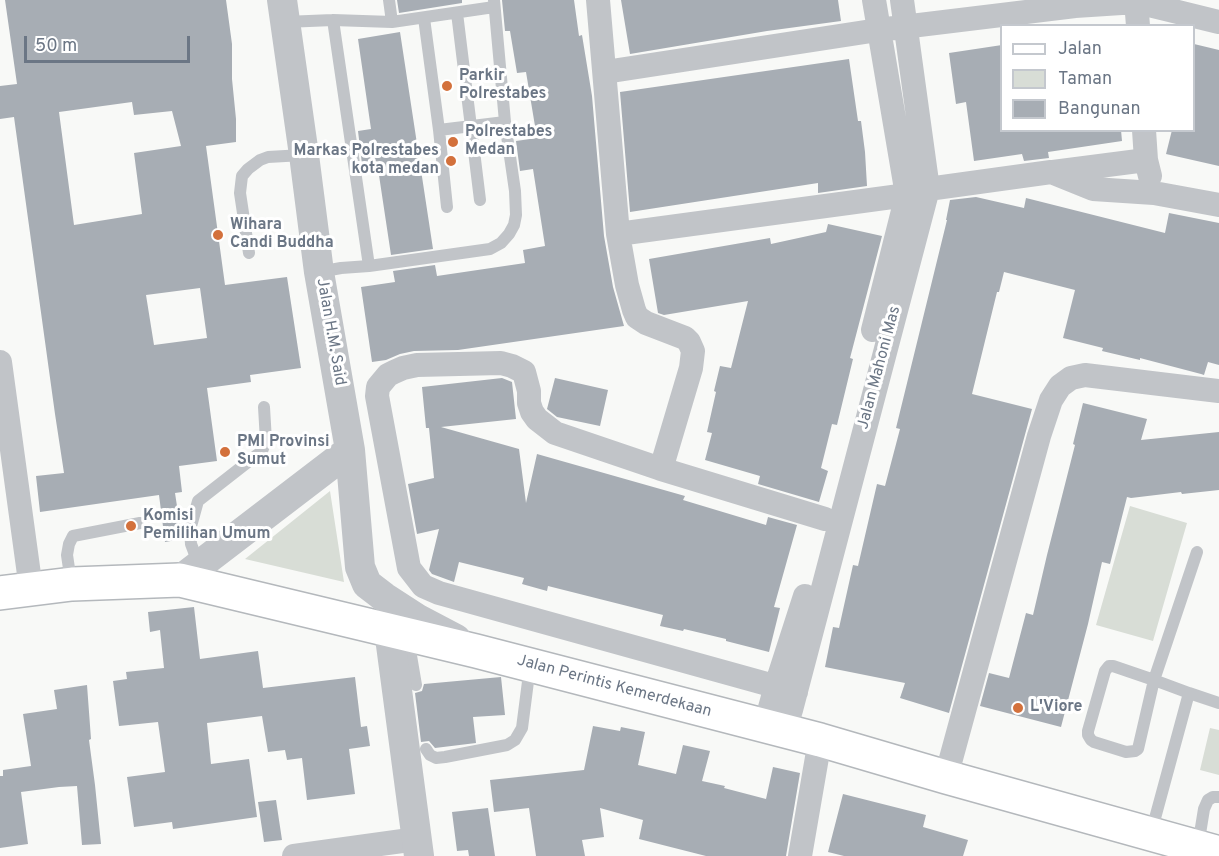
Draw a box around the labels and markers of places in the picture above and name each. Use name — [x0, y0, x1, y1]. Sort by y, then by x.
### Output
place label: Parkir Polrestabes — [459, 67, 546, 105]
marker: Parkir Polrestabes — [440, 79, 454, 93]
place label: Polrestabes Medan — [465, 123, 552, 161]
marker: Polrestabes Medan — [446, 135, 460, 149]
place label: Markas Polrestabes kota medan — [293, 142, 439, 180]
marker: Markas Polrestabes kota medan — [444, 154, 458, 168]
place label: Wihara Candi Buddha — [230, 216, 334, 254]
marker: Wihara Candi Buddha — [211, 228, 225, 242]
place label: PMI Provinsi Sumut — [237, 433, 330, 471]
marker: PMI Provinsi Sumut — [218, 445, 232, 459]
place label: Komisi Pemilihan Umum — [143, 507, 271, 545]
marker: Komisi Pemilihan Umum — [124, 519, 138, 533]
place label: L'Viore — [1030, 698, 1082, 718]
marker: L'Viore — [1011, 701, 1025, 715]

